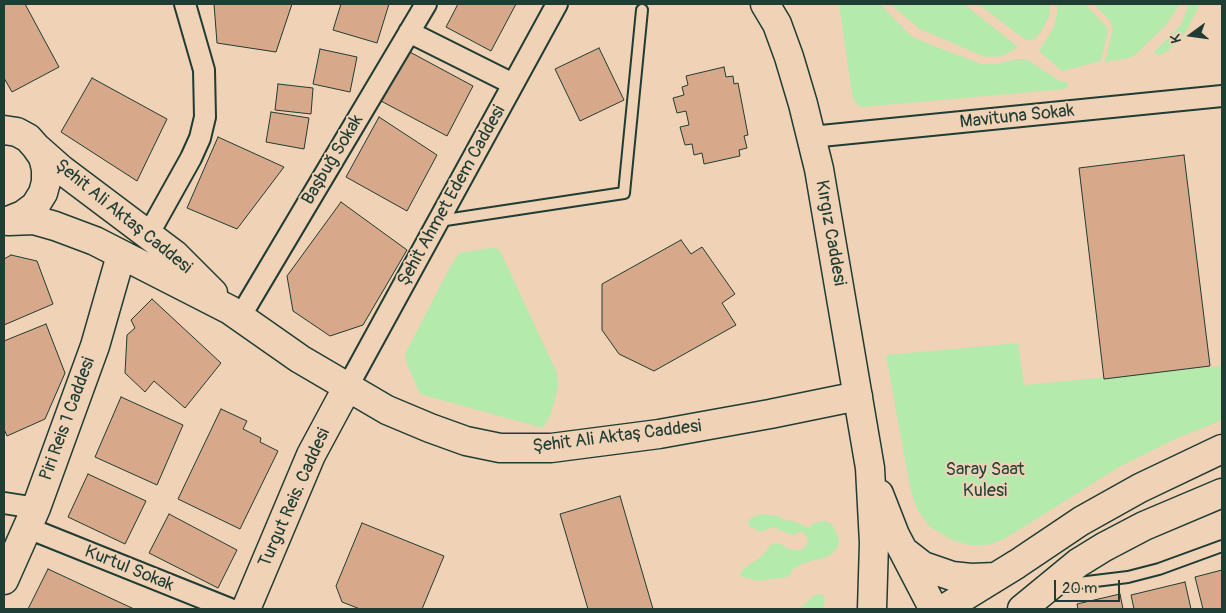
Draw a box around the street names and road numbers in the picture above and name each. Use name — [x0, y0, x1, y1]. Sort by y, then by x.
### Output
street label: Mavituna Sokak — [959, 100, 1075, 134]
street label: Şehit Ahmet Edem Caddesi — [393, 102, 511, 290]
street label: Başbuğ Sokak — [298, 111, 368, 209]
street label: Şehit Ali Aktaş Caddesi — [50, 155, 196, 279]
street label: Kırgız Caddesi — [810, 179, 850, 287]
street label: Piri Reis 1 Caddesi — [36, 354, 100, 484]
street label: Şehit Ali Aktaş Caddesi — [531, 416, 703, 458]
street label: Turgut Reis. Caddesi — [255, 425, 335, 571]
street label: Kurtul Sokak — [81, 541, 177, 597]

